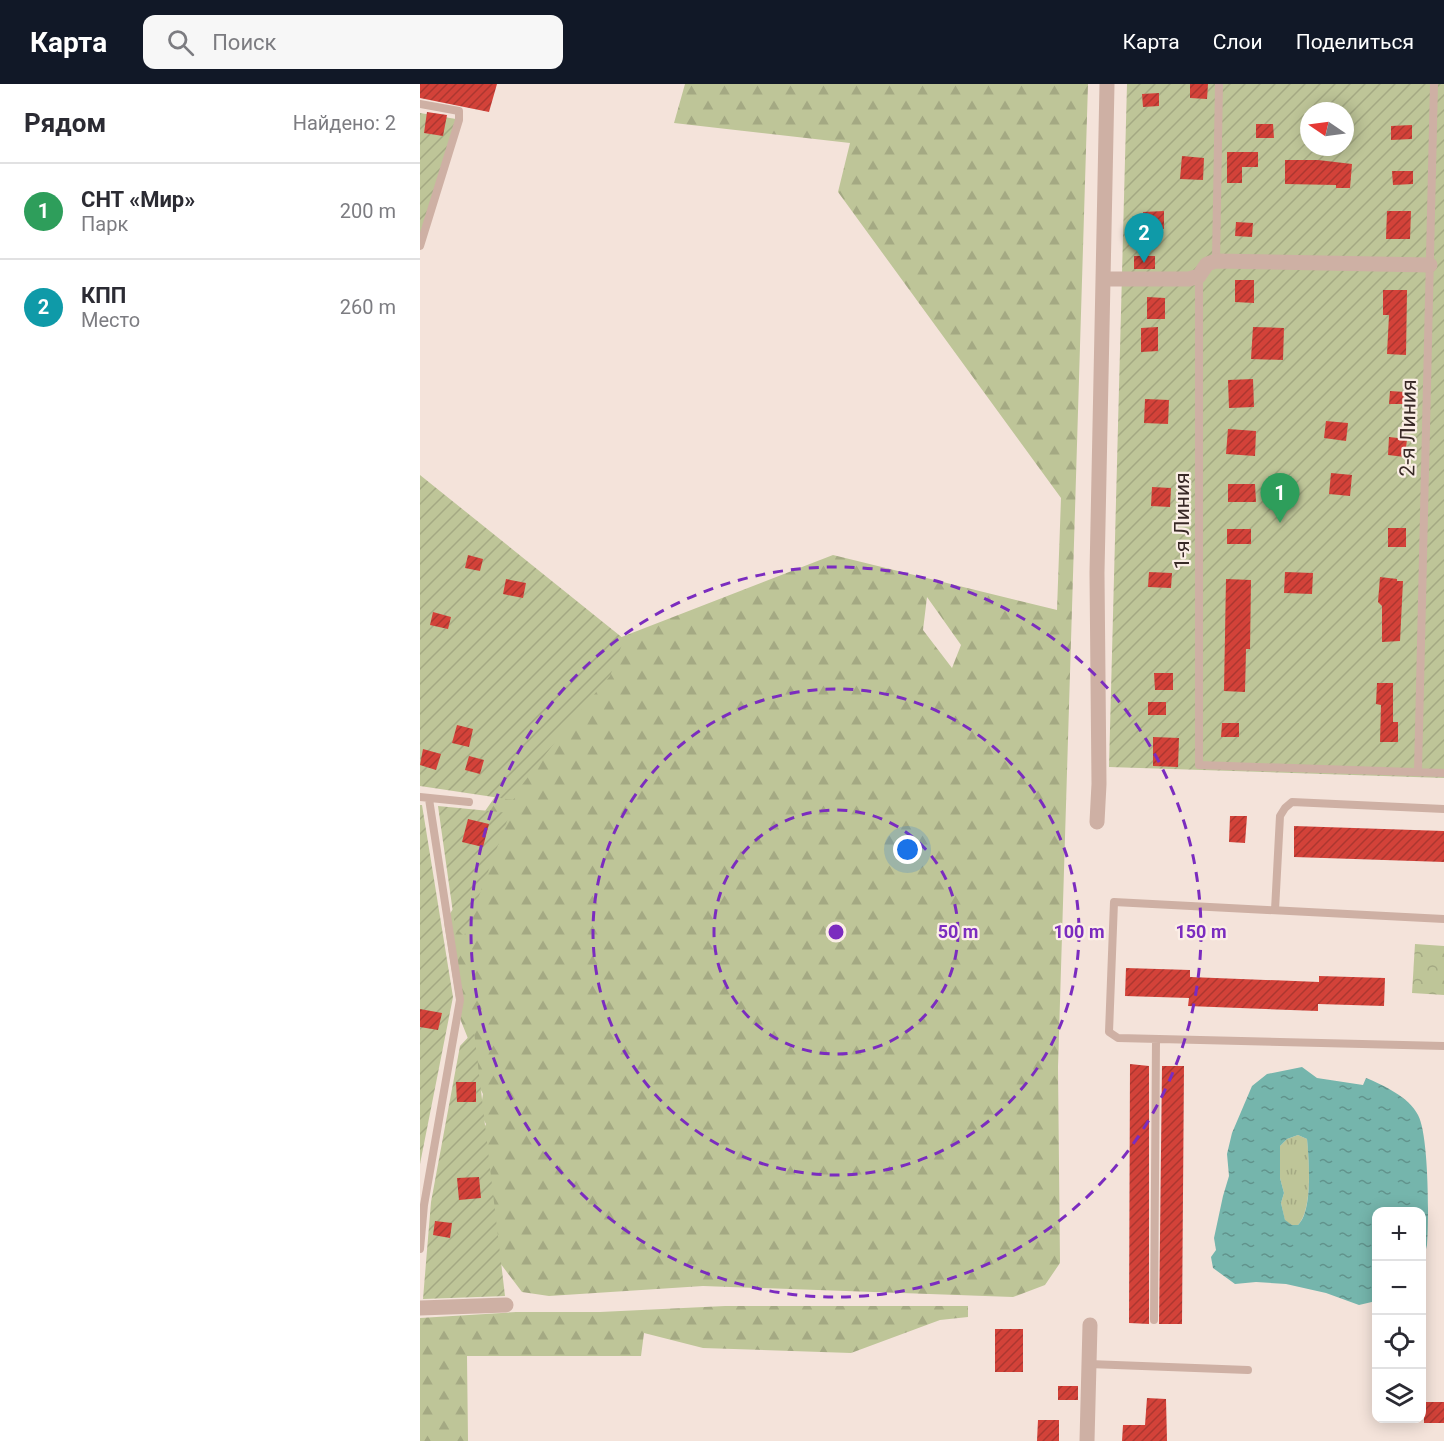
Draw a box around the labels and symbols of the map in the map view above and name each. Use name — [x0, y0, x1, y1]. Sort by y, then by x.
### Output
north arrow — [1300, 102, 1354, 156]
pin: 2 — [1124, 214, 1164, 263]
street label: 2-я Линия — [1395, 379, 1421, 477]
street label: 1-я Линия — [1170, 472, 1194, 570]
pin: 1 — [1260, 474, 1300, 523]
your location — [893, 835, 922, 864]
text: 50 m — [938, 921, 978, 942]
text: 100 m — [1053, 921, 1105, 942]
text: 150 m — [1175, 921, 1227, 942]
centre of rings — [826, 922, 846, 942]

